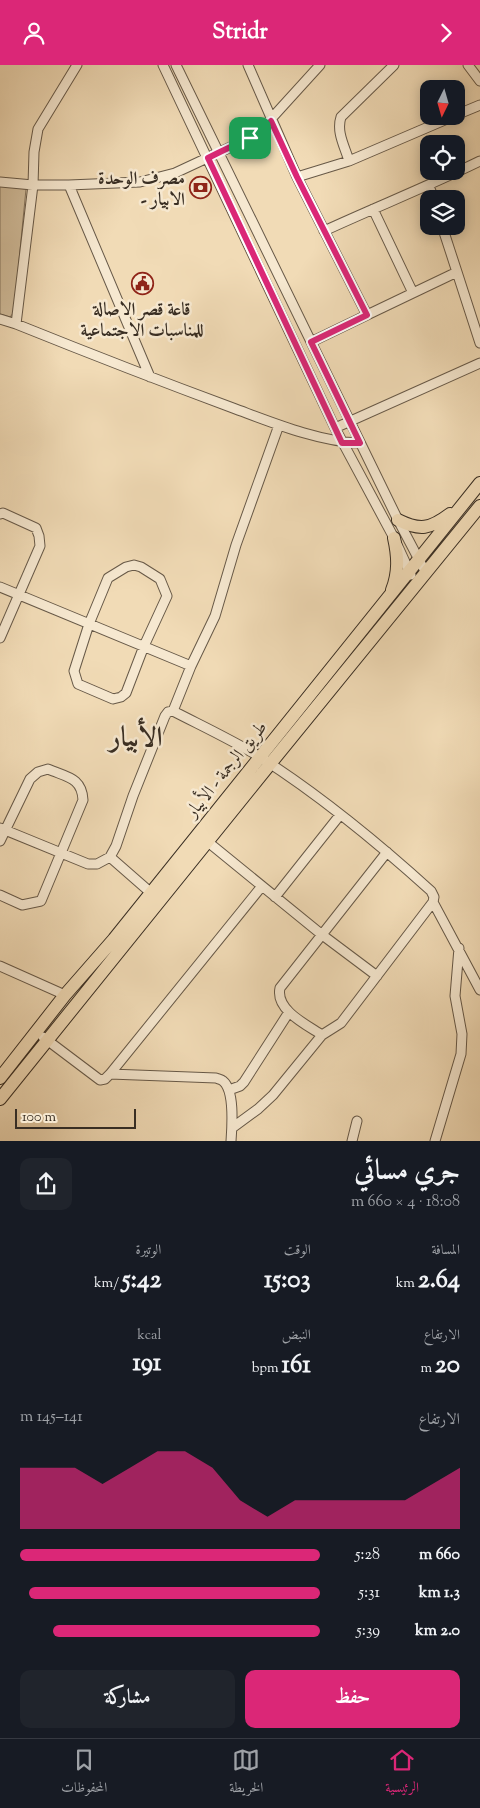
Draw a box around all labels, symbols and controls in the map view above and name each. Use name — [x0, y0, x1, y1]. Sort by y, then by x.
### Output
text: Stridr — [212, 17, 268, 49]
icon: person — [20, 19, 48, 47]
icon: forward — [432, 19, 460, 47]
north arrow — [420, 80, 465, 125]
map controls — [420, 80, 465, 235]
pin — [229, 117, 271, 159]
icon: arrive — [236, 124, 264, 152]
button: locate — [420, 135, 465, 180]
place label: مصرف الوحدة - الابيار — [98, 167, 185, 214]
bank icon: مصرف الوحدة - الابيار — [189, 176, 213, 200]
button: layers — [420, 190, 465, 235]
public building icon: قاعة قصر الاصالة للمناسبات الاجتماعية — [130, 272, 154, 296]
place label: قاعة قصر الاصالة للمناسبات الاجتماعية — [80, 298, 204, 345]
street label: طريق الرجمة - الأبيار — [178, 715, 275, 826]
district label: الأبيار — [106, 717, 163, 759]
scale bar — [15, 1105, 136, 1129]
text: 100 m — [22, 1108, 56, 1128]
text: جري مسائي — [354, 1152, 460, 1192]
button: share — [20, 1158, 72, 1210]
text: 18:08 · 4 × 660 m — [351, 1191, 460, 1214]
text: الوتيرة — [136, 1241, 161, 1261]
text: الوقت — [284, 1241, 311, 1261]
text: المسافة — [431, 1241, 460, 1261]
text: 5:42 — [122, 1263, 161, 1299]
text: 15:03 — [264, 1263, 311, 1299]
text: 2.64 — [418, 1263, 460, 1299]
text: /km — [94, 1274, 122, 1294]
text: km — [396, 1274, 418, 1294]
text: kcal — [137, 1326, 161, 1346]
text: النبض — [282, 1326, 311, 1346]
text: الارتفاع — [424, 1326, 460, 1346]
text: 191 — [132, 1346, 161, 1382]
text: 161 — [281, 1348, 311, 1384]
text: 20 — [435, 1348, 460, 1384]
text: bpm — [252, 1359, 281, 1379]
text: m — [421, 1359, 435, 1379]
text: 141–145 m — [20, 1406, 83, 1429]
text: الارتفاع — [418, 1409, 460, 1432]
text: 5:28 — [355, 1544, 380, 1567]
text: 660 m — [419, 1544, 460, 1567]
text: 5:31 — [358, 1582, 380, 1605]
text: 1.3 km — [419, 1582, 460, 1605]
text: 5:39 — [356, 1620, 380, 1643]
text: 2.0 km — [415, 1620, 460, 1643]
button: مشاركة — [20, 1670, 235, 1728]
button: حفظ — [245, 1670, 460, 1728]
tab: المحفوظات — [61, 1746, 107, 1801]
tab: الخريطة — [229, 1746, 263, 1801]
tab: الرئيسية — [385, 1746, 419, 1801]

